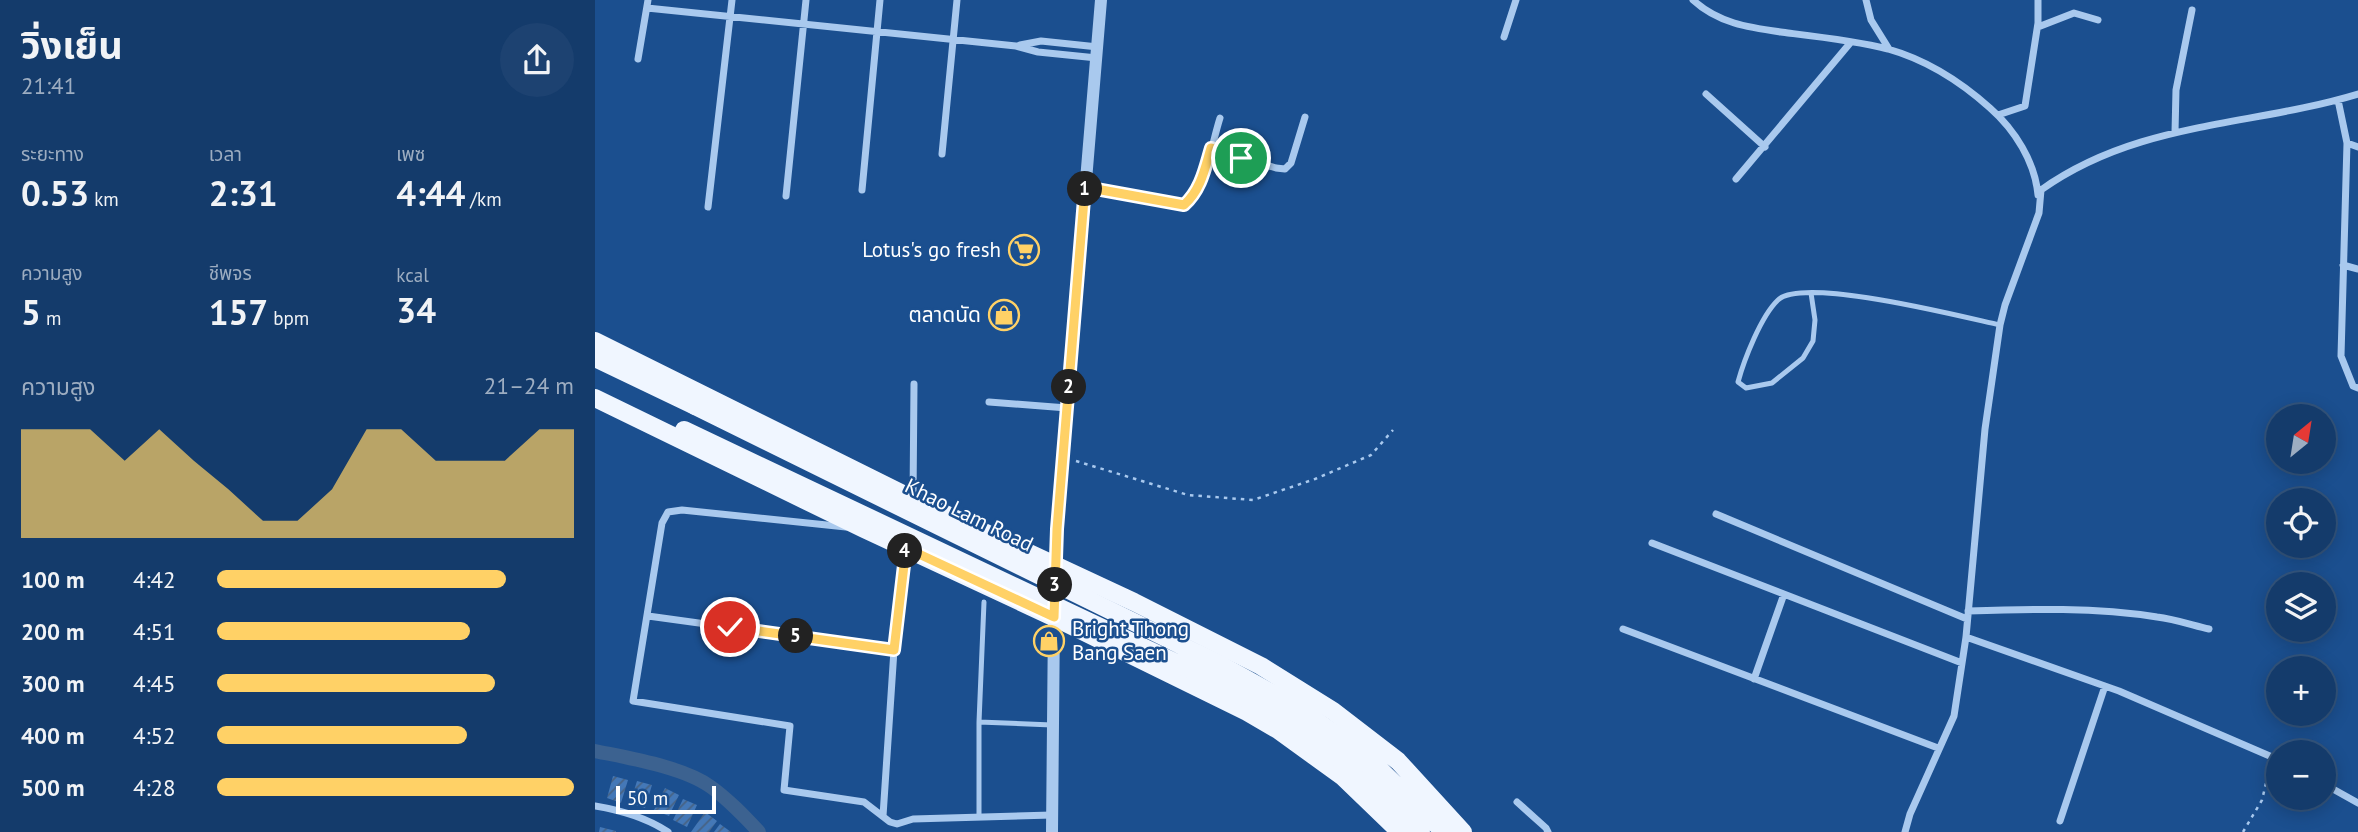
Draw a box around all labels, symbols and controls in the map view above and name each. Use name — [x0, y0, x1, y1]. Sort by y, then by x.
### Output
text: วิ่งเย็น — [21, 20, 123, 69]
button: share — [500, 23, 574, 97]
text: 21:41 — [21, 71, 76, 100]
pin — [1211, 128, 1271, 188]
icon: arrive — [1222, 139, 1260, 177]
text: ระยะทาง — [21, 142, 84, 166]
text: เวลา — [209, 142, 242, 166]
text: เพซ — [396, 142, 425, 166]
text: 0.53 — [21, 170, 89, 216]
text: 2:31 — [209, 170, 278, 216]
text: 4:44 — [396, 170, 465, 216]
pin: 1 — [1067, 172, 1103, 206]
text: 1 — [1079, 176, 1090, 200]
text: km — [89, 187, 119, 211]
text: /km — [465, 187, 502, 211]
supermarket icon: Lotus's go fresh — [1007, 233, 1041, 267]
place label: Lotus's go fresh — [862, 236, 1001, 263]
text: ความสูง — [21, 261, 82, 285]
text: ชีพจร — [209, 261, 252, 285]
text: kcal — [396, 263, 429, 287]
text: 34 — [396, 287, 436, 333]
text: 5 — [21, 289, 41, 335]
text: 157 — [209, 289, 268, 335]
shop icon: ตลาดนัด — [987, 298, 1021, 332]
place label: ตลาดนัด — [908, 301, 981, 328]
text: m — [41, 306, 61, 330]
text: bpm — [268, 306, 309, 330]
pin: 2 — [1051, 370, 1086, 404]
text: 21–24 m — [484, 371, 574, 400]
text: ความสูง — [21, 372, 95, 401]
text: 2 — [1063, 374, 1074, 398]
north arrow — [2266, 404, 2336, 474]
map controls — [2266, 404, 2336, 810]
street label: Khao Lam Road — [901, 472, 1038, 557]
button: locate — [2266, 488, 2336, 558]
pin: 4 — [887, 534, 923, 568]
text: 4 — [899, 538, 910, 562]
text: 100 m — [21, 565, 84, 594]
text: 4:42 — [133, 565, 176, 594]
pin: 3 — [1037, 568, 1072, 602]
text: 3 — [1049, 572, 1060, 596]
button: layers — [2266, 572, 2336, 642]
pin — [700, 597, 760, 657]
icon: check — [711, 608, 749, 646]
place label: Bright Thong Bang Saen — [1072, 615, 1189, 666]
text: 200 m — [21, 617, 84, 646]
text: 4:51 — [133, 617, 176, 646]
pin: 5 — [779, 618, 813, 654]
text: 5 — [790, 623, 801, 647]
shop icon: Bright Thong Bang Saen — [1032, 624, 1066, 658]
button: + — [2266, 656, 2336, 726]
text: 300 m — [21, 669, 84, 698]
text: 4:45 — [133, 669, 176, 698]
text: 400 m — [21, 721, 84, 750]
text: 4:52 — [133, 721, 176, 750]
button: − — [2266, 740, 2336, 810]
text: 500 m — [21, 773, 84, 802]
text: 4:28 — [133, 773, 176, 802]
scale bar — [616, 783, 716, 815]
text: 50 m — [627, 786, 668, 810]

